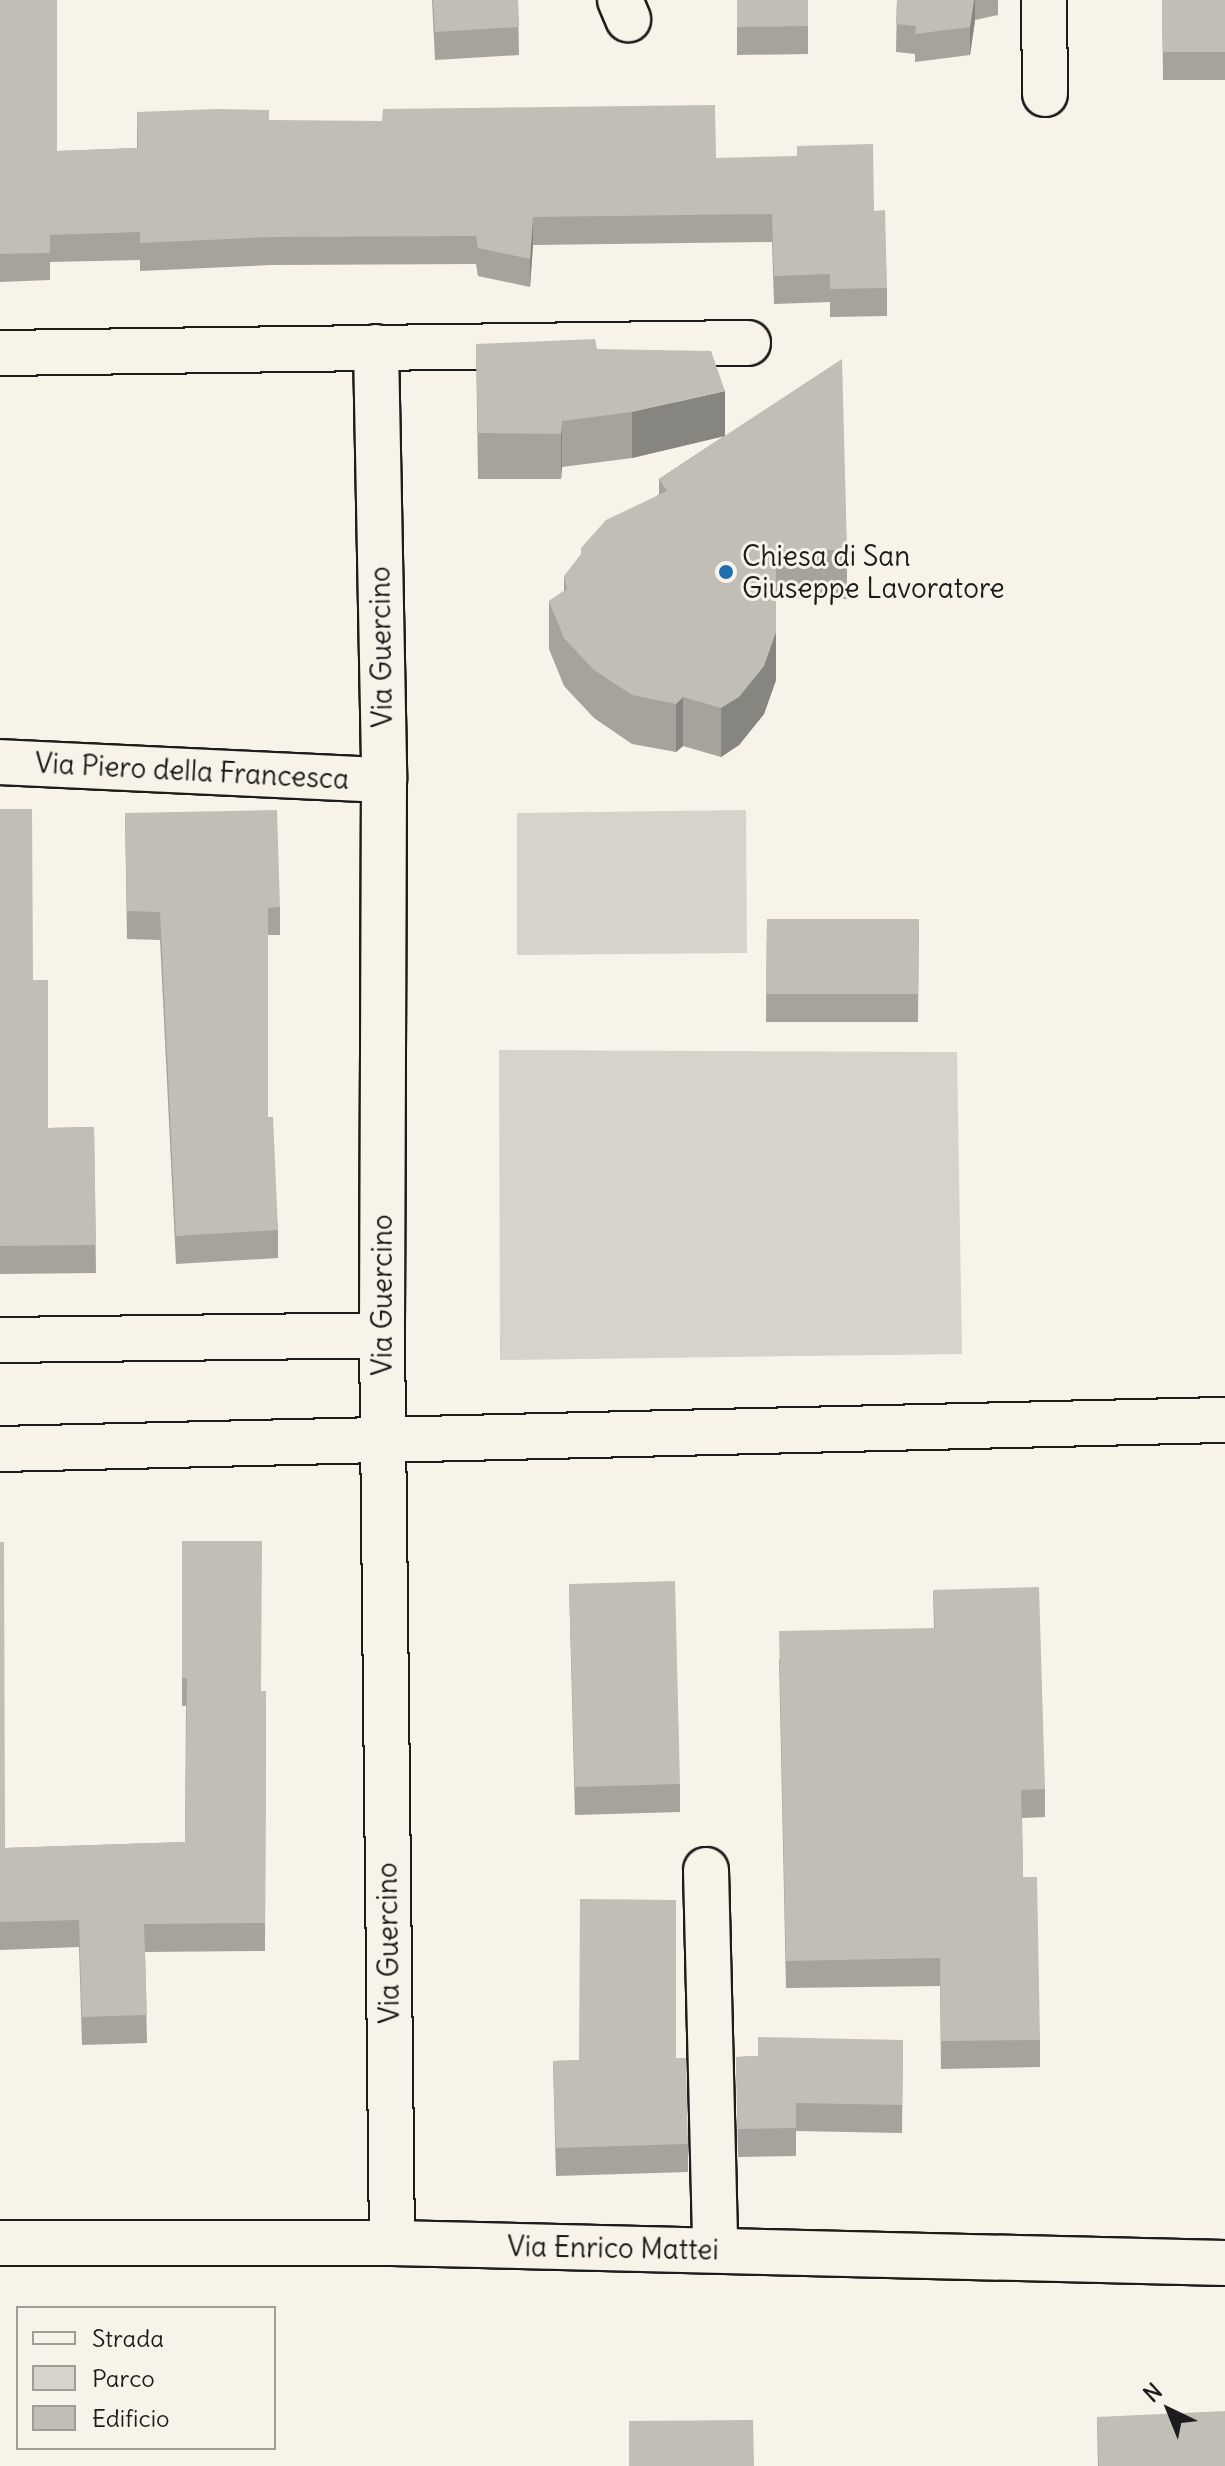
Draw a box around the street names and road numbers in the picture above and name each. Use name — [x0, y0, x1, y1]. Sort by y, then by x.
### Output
street label: Via Guercino — [363, 566, 399, 728]
street label: Via Piero della Francesca — [34, 746, 350, 796]
street label: Via Guercino — [365, 1214, 399, 1376]
street label: Via Guercino — [370, 1862, 406, 2024]
street label: Via Enrico Mattei — [507, 2229, 719, 2267]

